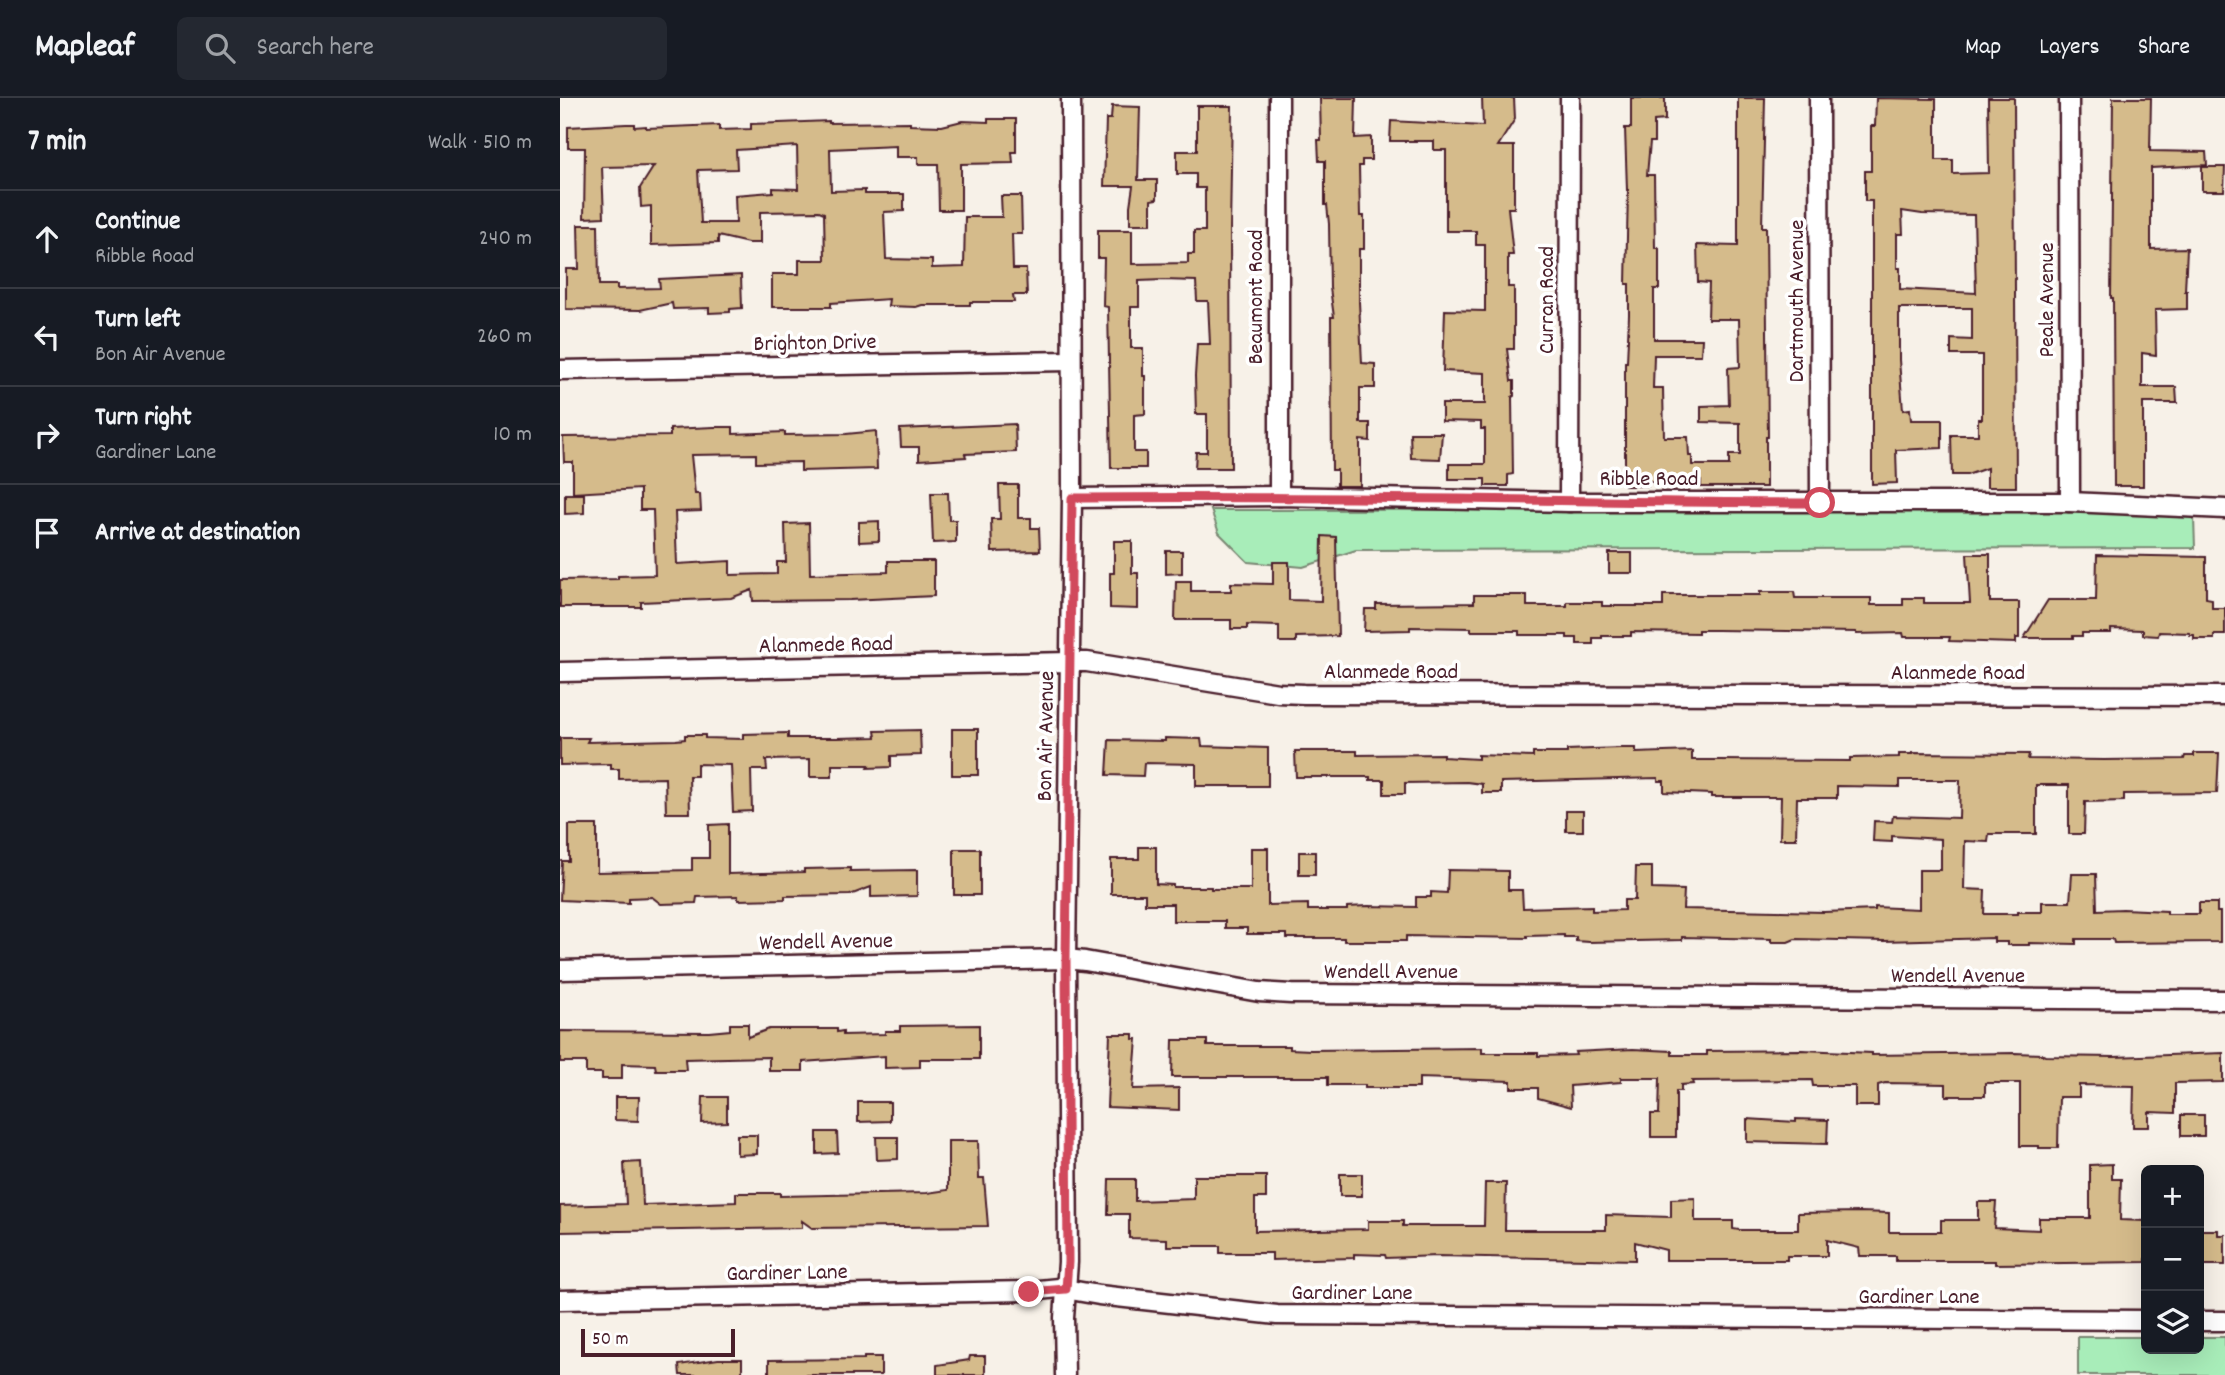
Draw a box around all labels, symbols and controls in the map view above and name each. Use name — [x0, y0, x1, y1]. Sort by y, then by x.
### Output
search box — [177, 17, 667, 80]
text: Mapleaf — [35, 25, 135, 72]
icon: search — [201, 29, 239, 67]
text: Search here — [257, 30, 374, 67]
text: Map — [1965, 31, 2001, 65]
text: Layers — [2039, 31, 2100, 65]
text: Share — [2138, 31, 2190, 65]
text: 7 min — [28, 122, 86, 165]
text: Walk · 510 m — [428, 127, 532, 160]
text: Continue — [95, 204, 180, 241]
icon: ahead — [28, 220, 66, 258]
street label: Dartmouth Avenue — [1782, 220, 1815, 382]
text: 240 m — [479, 223, 532, 256]
street label: Beaumont Road — [1241, 229, 1274, 365]
text: Ribble Road — [95, 241, 194, 274]
street label: Peale Avenue — [2032, 242, 2065, 358]
street label: Curran Road — [1532, 246, 1565, 354]
text: Turn left — [95, 302, 181, 339]
icon: left — [28, 318, 66, 356]
text: 260 m — [477, 321, 532, 354]
street label: Brighton Drive — [753, 327, 877, 362]
text: Bon Air Avenue — [95, 339, 226, 372]
text: Turn right — [95, 400, 192, 437]
icon: right — [28, 416, 66, 454]
text: 10 m — [493, 419, 532, 452]
text: Gardiner Lane — [95, 437, 216, 470]
street label: Ribble Road — [1599, 464, 1699, 497]
route start — [1804, 487, 1835, 518]
icon: arrive — [28, 514, 66, 552]
text: Arrive at destination — [95, 515, 300, 552]
street label: Alanmede Road — [759, 629, 894, 664]
street label: Alanmede Road — [1324, 657, 1458, 690]
street label: Alanmede Road — [1891, 658, 2025, 691]
street label: Bon Air Avenue — [1030, 671, 1065, 802]
street label: Wendell Avenue — [759, 926, 893, 961]
street label: Wendell Avenue — [1324, 957, 1458, 990]
street label: Wendell Avenue — [1891, 961, 2025, 994]
map controls — [2141, 1165, 2204, 1354]
button: + — [2141, 1165, 2204, 1228]
button: − — [2141, 1228, 2204, 1291]
street label: Gardiner Lane — [726, 1257, 848, 1292]
route end — [1013, 1276, 1044, 1307]
street label: Gardiner Lane — [1291, 1278, 1413, 1311]
street label: Gardiner Lane — [1858, 1282, 1980, 1315]
button: layers — [2141, 1291, 2204, 1354]
scale bar — [581, 1326, 735, 1358]
text: 50 m — [592, 1327, 629, 1354]

